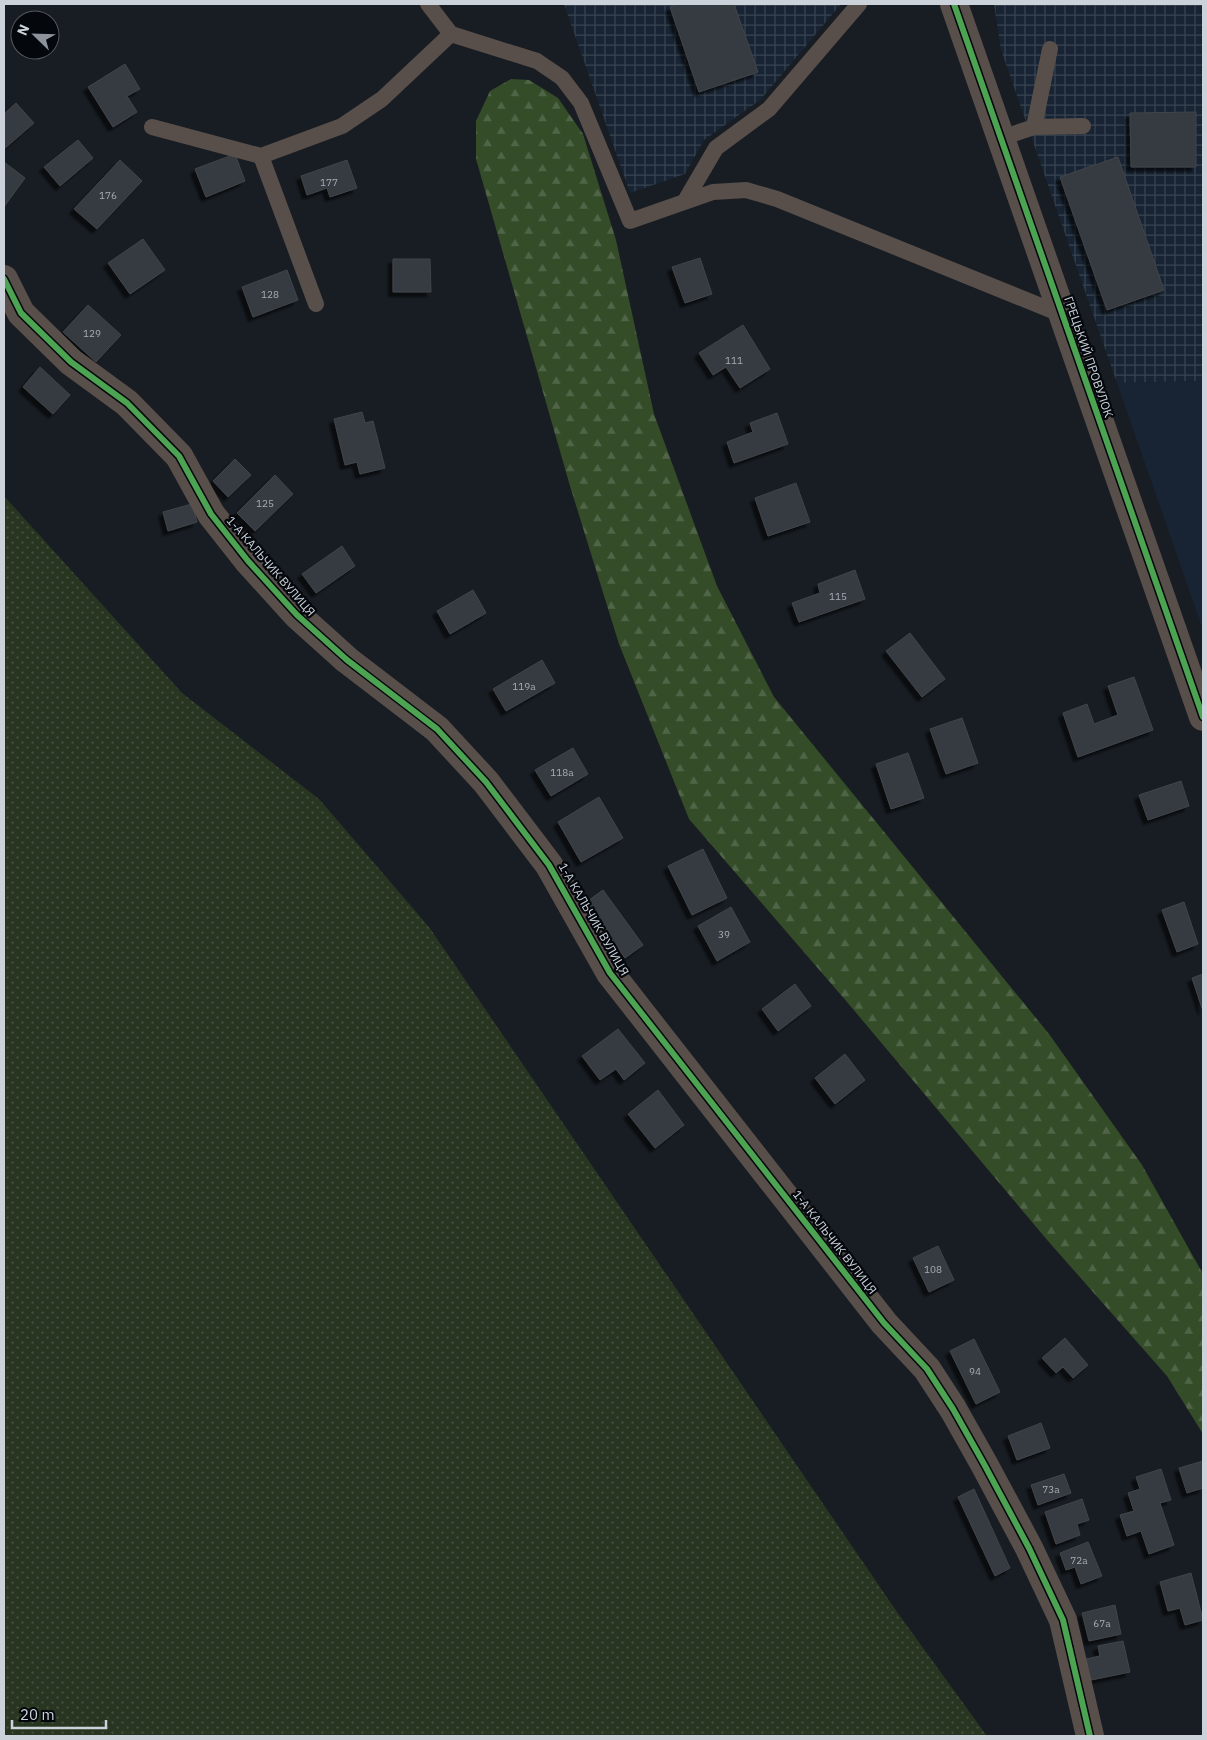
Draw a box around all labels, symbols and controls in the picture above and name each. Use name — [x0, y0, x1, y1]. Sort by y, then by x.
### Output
north arrow — [10, 10, 60, 60]
text: N — [13, 22, 33, 38]
house number: 177 — [320, 176, 338, 189]
house number: 176 — [99, 189, 117, 202]
house number: 128 — [261, 288, 279, 301]
street label: ГРЕЦЬКИЙ ПРОВУЛОК — [1061, 294, 1117, 420]
house number: 129 — [83, 327, 101, 340]
house number: 111 — [725, 354, 743, 367]
house number: 125 — [256, 497, 274, 510]
street label: 1-А КАЛЬЧИК ВУЛИЦЯ — [223, 513, 319, 619]
house number: 115 — [829, 590, 847, 603]
house number: 119а — [512, 680, 536, 693]
house number: 118а — [550, 766, 574, 779]
street label: 1-А КАЛЬЧИК ВУЛИЦЯ — [556, 860, 632, 978]
house number: 39 — [718, 928, 730, 941]
street label: 1-А КАЛЬЧИК ВУЛИЦЯ — [790, 1187, 880, 1297]
house number: 108 — [924, 1263, 942, 1276]
house number: 94 — [969, 1365, 981, 1378]
house number: 73а — [1042, 1483, 1060, 1496]
house number: 72а — [1070, 1554, 1088, 1567]
house number: 67а — [1093, 1617, 1111, 1630]
scale bar — [12, 1698, 106, 1730]
text: 20 m — [20, 1705, 55, 1724]

